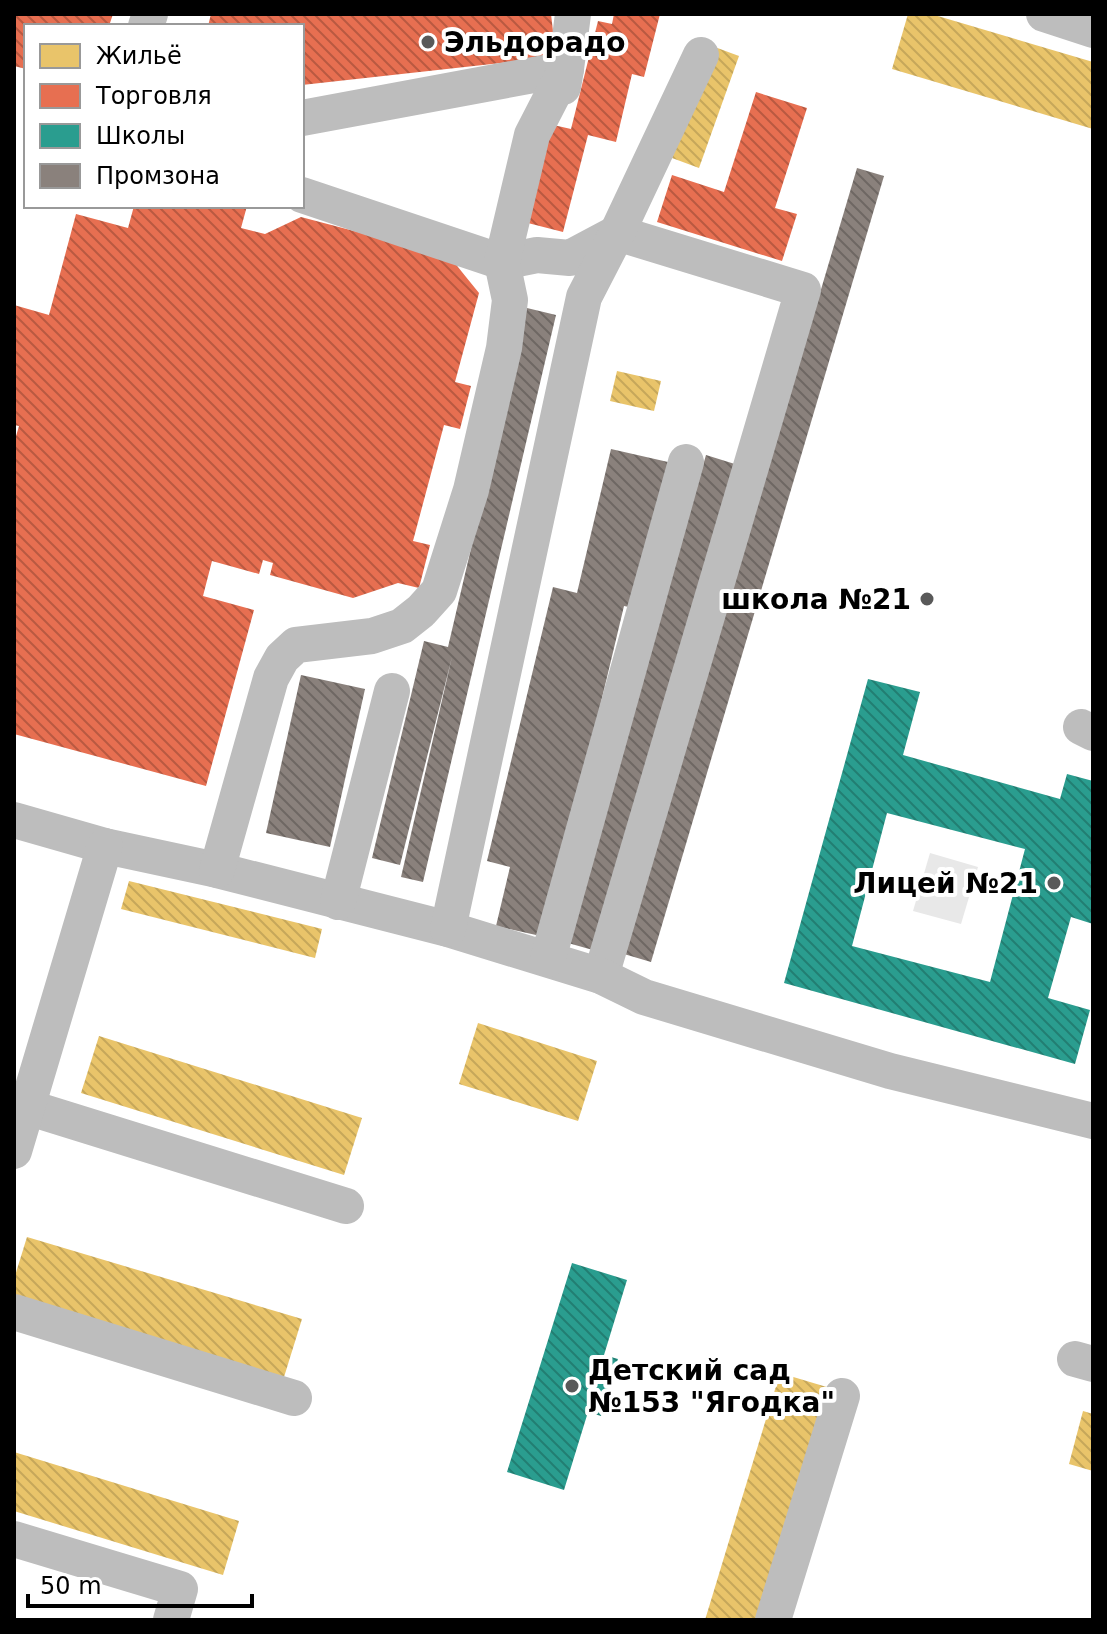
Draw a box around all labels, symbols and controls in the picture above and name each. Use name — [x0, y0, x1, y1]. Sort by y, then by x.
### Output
legend — [24, 24, 304, 208]
place label: Эльдорадо — [444, 26, 625, 59]
marker: Эльдорадо — [419, 33, 437, 51]
text: Жильё — [96, 42, 182, 70]
text: Торговля — [95, 82, 212, 110]
text: Школы — [96, 122, 185, 150]
text: Промзона — [96, 162, 220, 190]
place label: школа №21 — [721, 583, 911, 616]
marker: школа №21 — [918, 590, 936, 608]
place label: Лицей №21 — [853, 867, 1038, 900]
marker: Лицей №21 — [1045, 874, 1063, 892]
place label: Детский сад №153 "Ягодка" — [588, 1354, 835, 1419]
marker: Детский сад №153 "Ягодка" — [563, 1377, 581, 1395]
scale bar — [28, 1558, 252, 1608]
text: 50 m — [40, 1572, 102, 1600]

